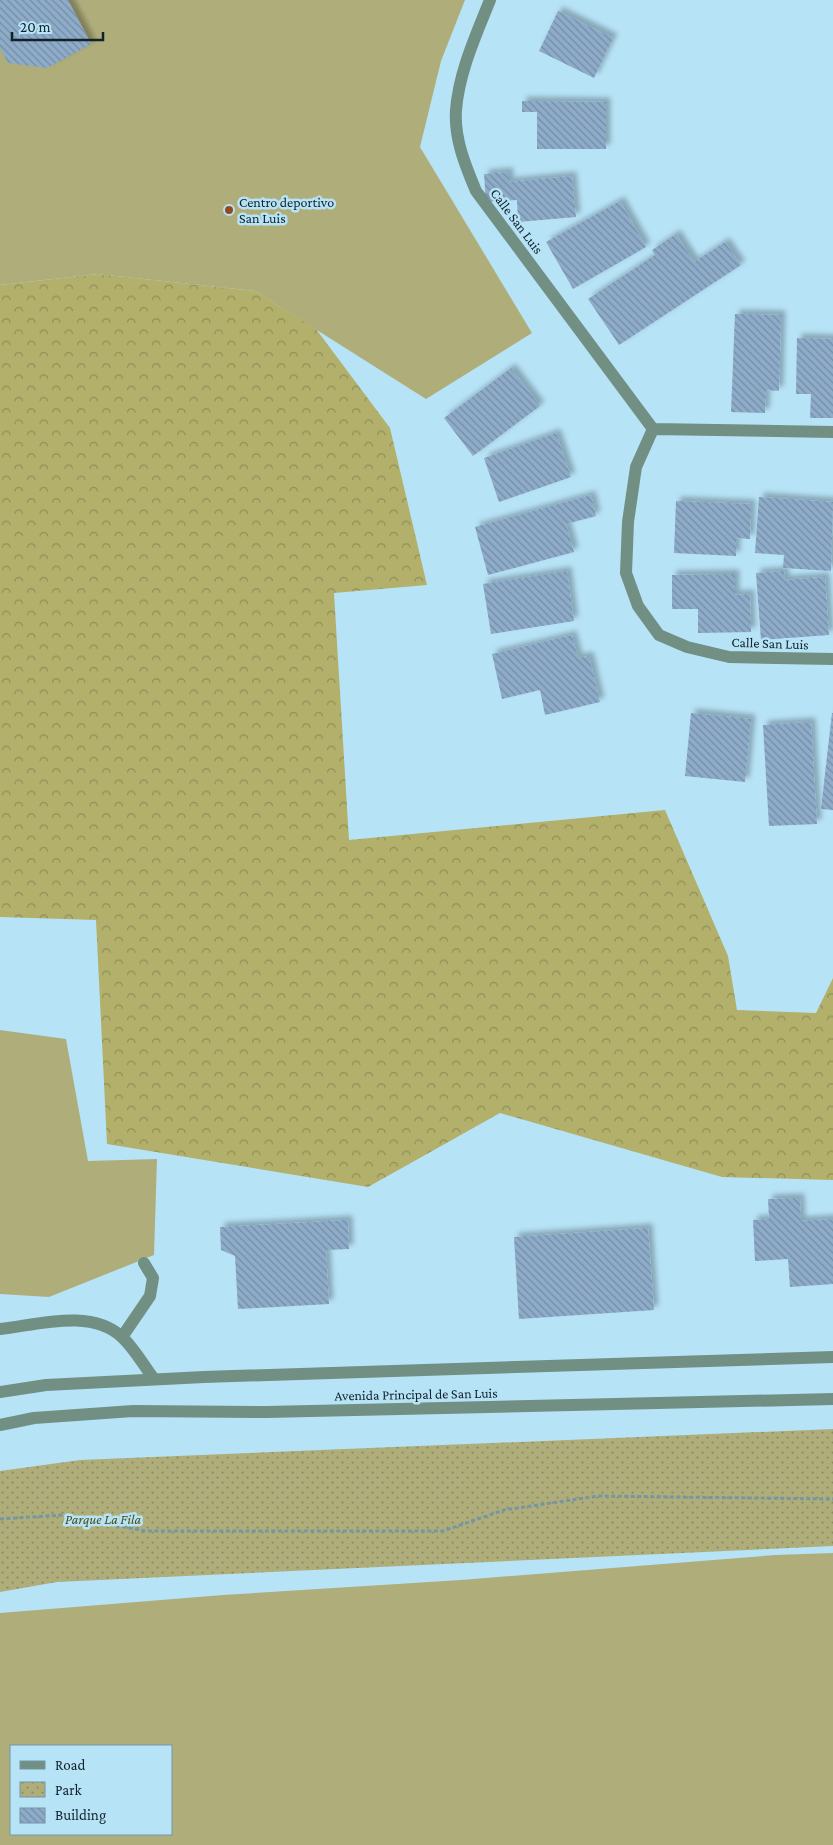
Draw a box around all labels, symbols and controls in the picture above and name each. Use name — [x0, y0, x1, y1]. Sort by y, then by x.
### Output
scale bar — [12, 10, 104, 42]
text: 20 m — [20, 19, 51, 35]
street label: Calle San Luis — [487, 185, 547, 257]
place label: Centro deportivo San Luis — [239, 194, 334, 226]
marker: Centro deportivo San Luis — [223, 204, 235, 216]
street label: Calle San Luis — [731, 634, 809, 652]
street label: Avenida Principal de San Luis — [334, 1385, 498, 1403]
park label: Parque La Fila — [65, 1511, 141, 1527]
legend — [10, 1745, 172, 1835]
text: Road — [55, 1757, 86, 1773]
text: Park — [55, 1782, 82, 1798]
text: Building — [55, 1807, 106, 1824]

